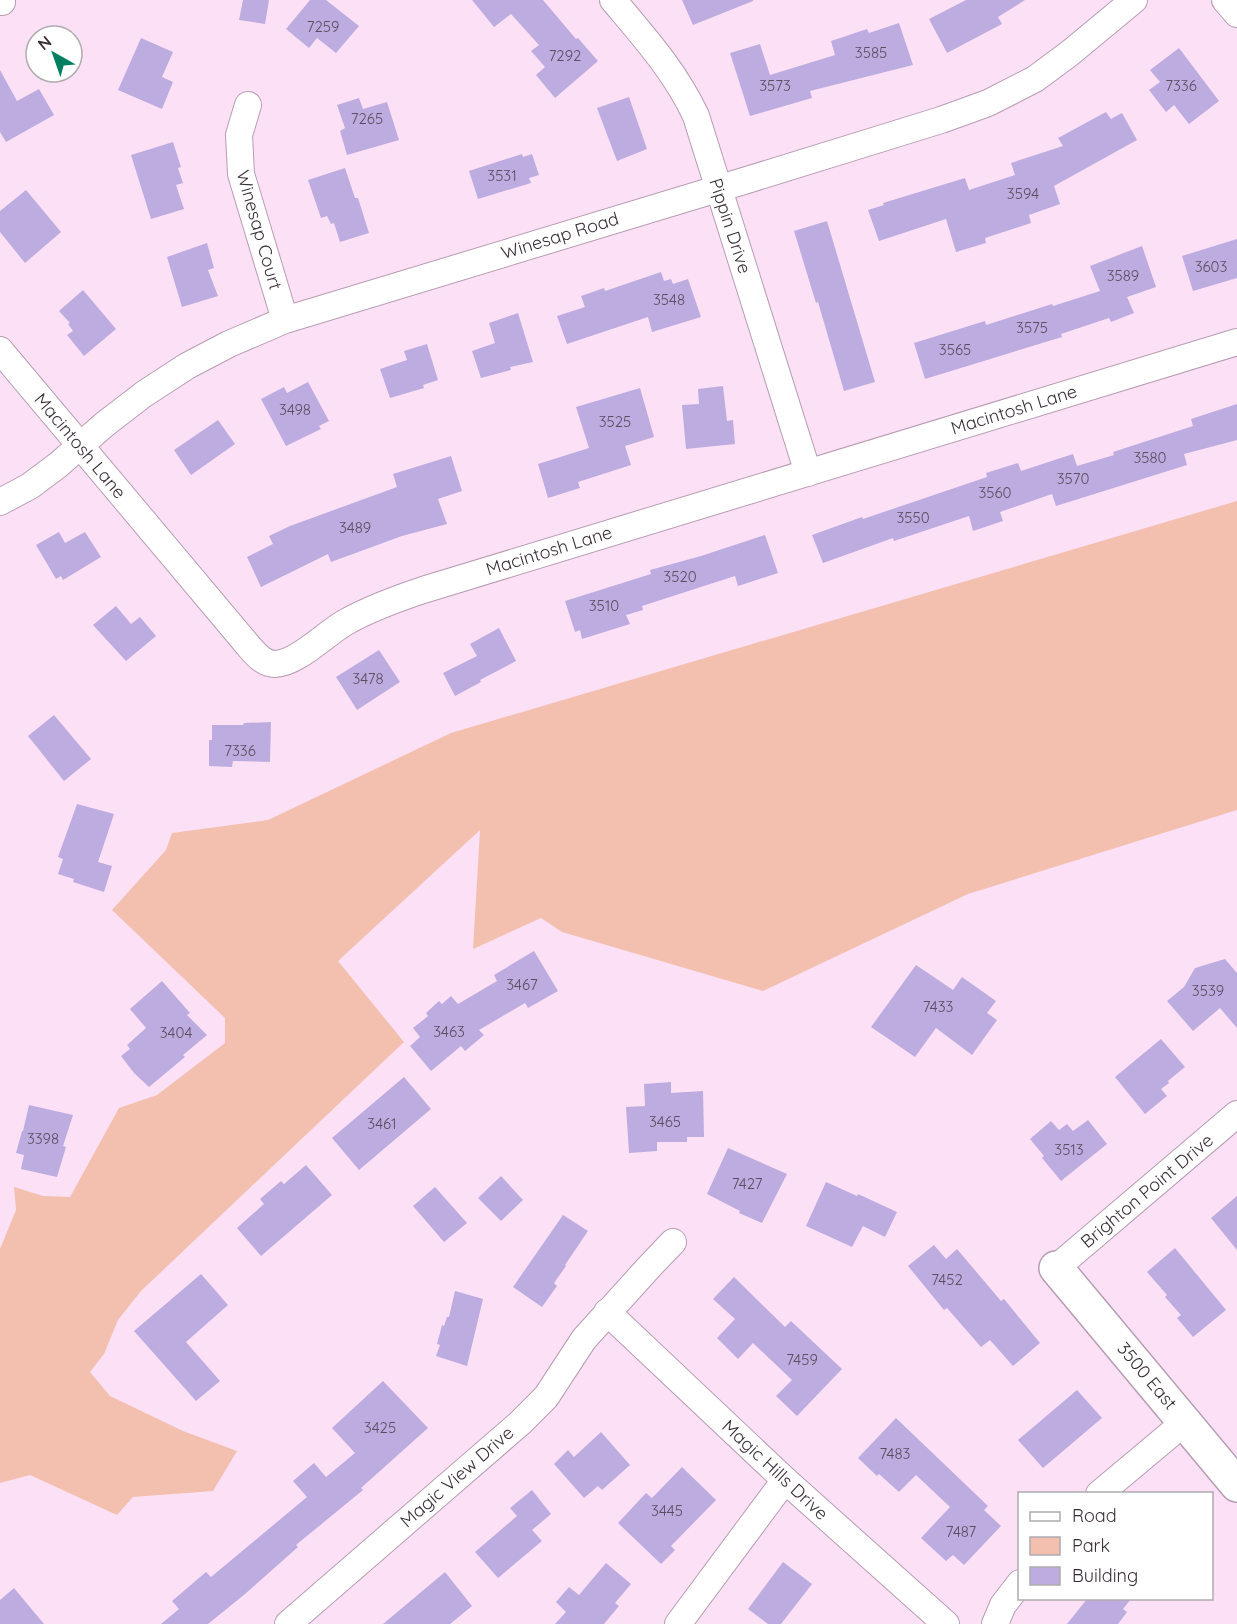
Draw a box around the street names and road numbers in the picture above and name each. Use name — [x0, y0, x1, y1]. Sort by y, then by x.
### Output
street label: Winesap Court — [231, 168, 287, 292]
street label: Pippin Drive — [704, 175, 757, 276]
street label: Winesap Road — [498, 207, 621, 264]
street label: Macintosh Lane — [948, 379, 1080, 440]
street label: Macintosh Lane — [30, 388, 131, 503]
street label: Macintosh Lane — [483, 520, 615, 581]
street label: Brighton Point Drive — [1076, 1128, 1218, 1253]
street label: 3500 East — [1112, 1337, 1182, 1414]
street label: Magic Hills Drive — [717, 1415, 833, 1525]
street label: Magic View Drive — [395, 1421, 518, 1532]

